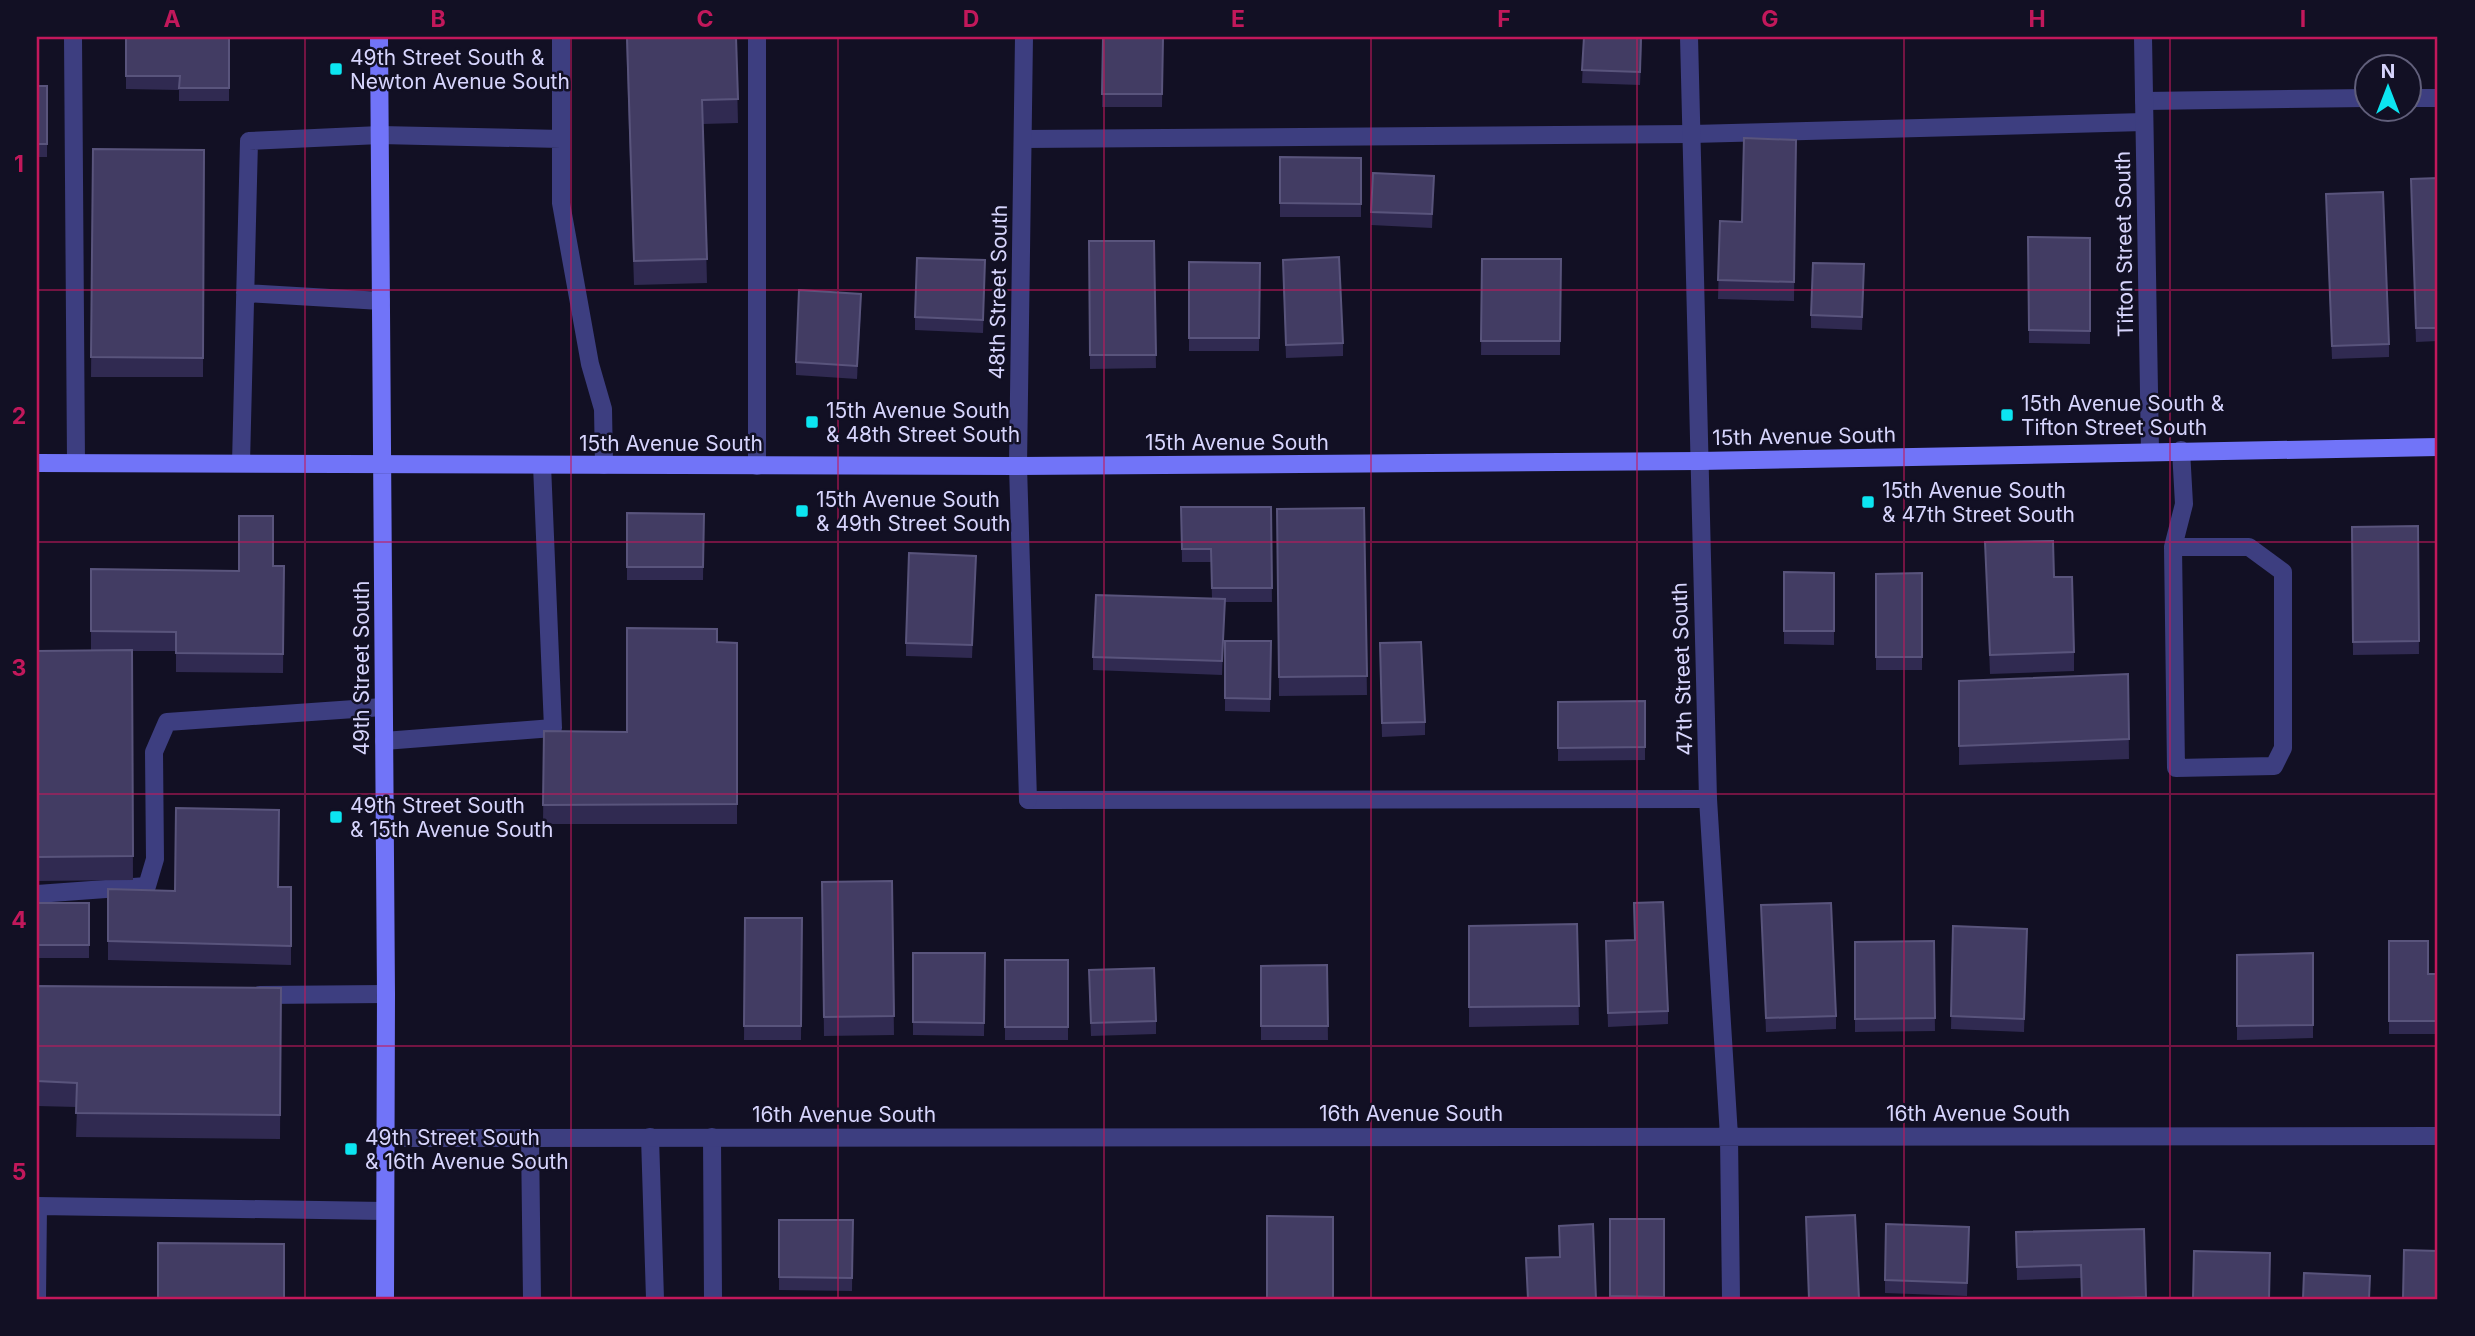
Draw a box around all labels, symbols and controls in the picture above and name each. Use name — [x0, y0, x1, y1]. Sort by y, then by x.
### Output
text: A — [163, 5, 181, 33]
text: B — [430, 5, 446, 33]
text: C — [696, 5, 714, 33]
text: D — [963, 5, 979, 33]
text: E — [1231, 5, 1245, 33]
text: F — [1497, 5, 1511, 33]
text: G — [1761, 5, 1779, 33]
text: H — [2028, 5, 2046, 33]
text: I — [2300, 5, 2306, 33]
place label: 49th Street South & Newton Avenue South — [350, 45, 570, 94]
north arrow — [2352, 52, 2422, 122]
text: N — [2381, 60, 2395, 83]
marker: 49th Street South & Newton Avenue South — [328, 61, 344, 77]
text: 1 — [14, 150, 24, 178]
street label: Tifton Street South — [2110, 151, 2138, 337]
street label: 48th Street South — [984, 204, 1012, 380]
place label: 15th Avenue South & Tifton Street South — [2021, 391, 2225, 440]
place label: 15th Avenue South & 48th Street South — [826, 398, 1020, 447]
text: 2 — [12, 402, 26, 430]
marker: 15th Avenue South & Tifton Street South — [1999, 407, 2015, 423]
marker: 15th Avenue South & 48th Street South — [804, 414, 820, 430]
street label: 15th Avenue South — [1712, 422, 1896, 450]
street label: 15th Avenue South — [1145, 430, 1329, 455]
street label: 15th Avenue South — [579, 431, 763, 456]
place label: 15th Avenue South & 47th Street South — [1882, 478, 2075, 527]
place label: 15th Avenue South & 49th Street South — [816, 487, 1010, 536]
marker: 15th Avenue South & 47th Street South — [1860, 494, 1876, 510]
marker: 15th Avenue South & 49th Street South — [794, 503, 810, 519]
street label: 49th Street South — [349, 580, 374, 756]
street label: 47th Street South — [1666, 582, 1698, 756]
text: 3 — [12, 654, 26, 682]
place label: 49th Street South & 15th Avenue South — [350, 793, 553, 842]
marker: 49th Street South & 15th Avenue South — [328, 809, 344, 825]
text: 4 — [11, 906, 27, 934]
street label: 16th Avenue South — [1319, 1101, 1503, 1126]
street label: 16th Avenue South — [1886, 1101, 2070, 1126]
street label: 16th Avenue South — [752, 1102, 936, 1127]
place label: 49th Street South & 16th Avenue South — [365, 1125, 569, 1174]
marker: 49th Street South & 16th Avenue South — [343, 1141, 359, 1157]
text: 5 — [12, 1158, 26, 1186]

